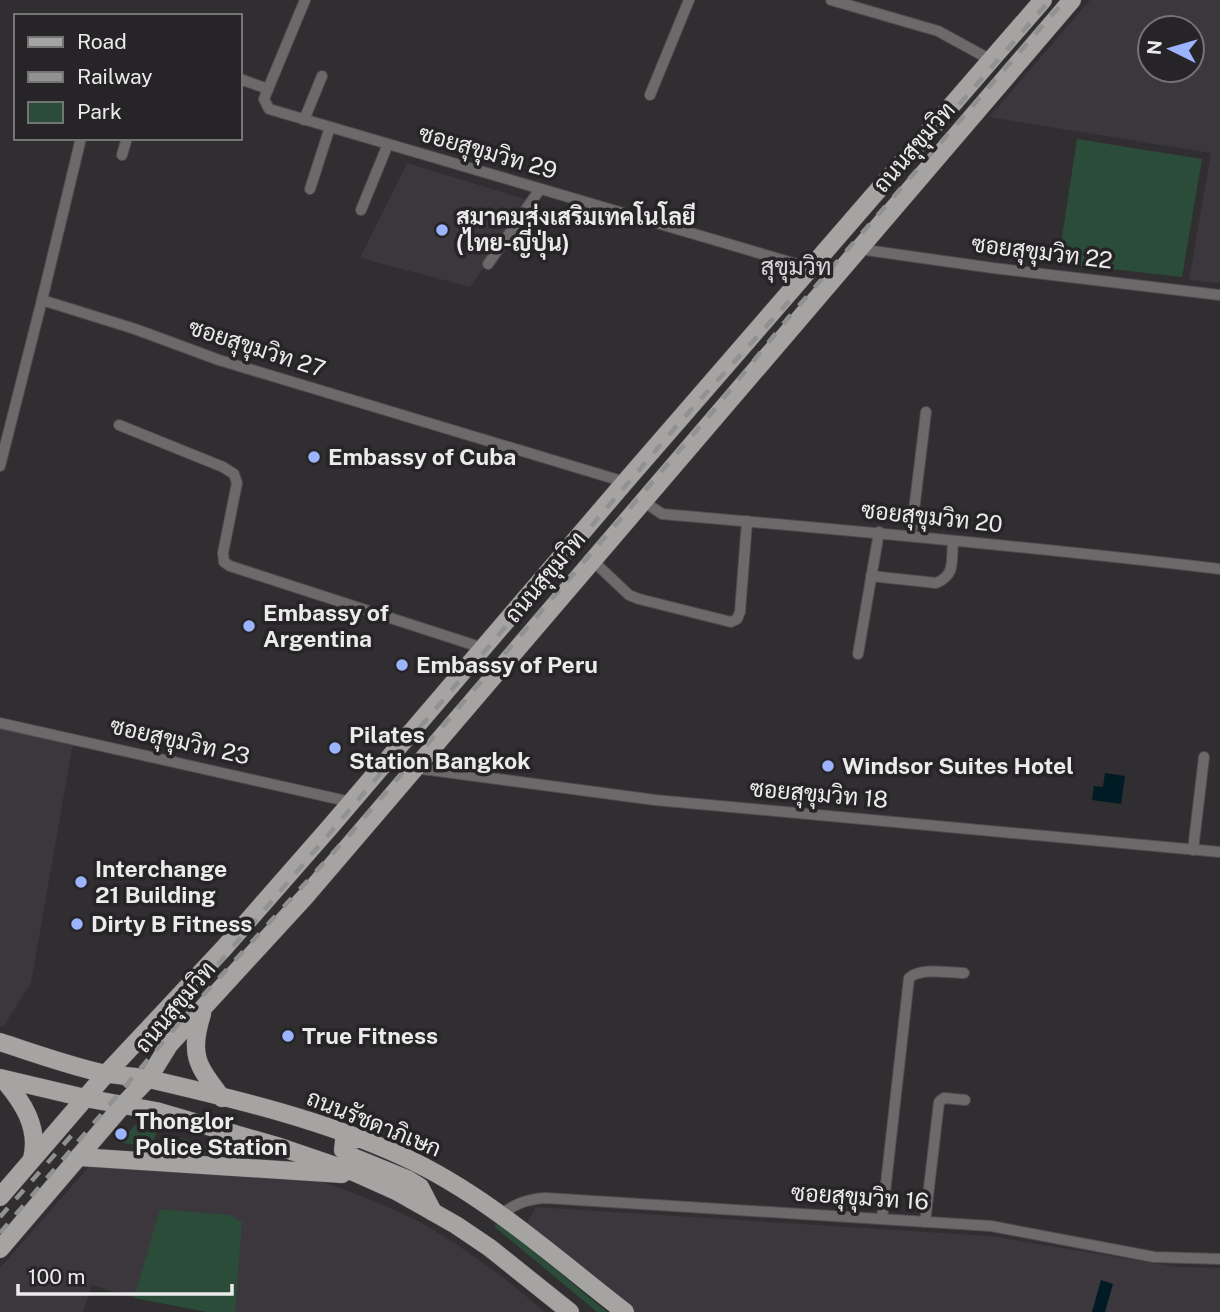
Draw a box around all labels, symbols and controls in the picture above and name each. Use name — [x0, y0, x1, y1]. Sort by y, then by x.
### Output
legend — [14, 14, 242, 140]
north arrow — [1136, 14, 1206, 84]
text: Road — [77, 29, 127, 54]
text: N — [1142, 39, 1166, 56]
text: Railway — [77, 64, 153, 89]
street label: ถนนสุขุมวิท — [867, 96, 962, 199]
text: Park — [77, 99, 122, 124]
street label: ซอยสุขุมวิท 29 — [415, 119, 560, 187]
place label: สมาคมส่งเสริมเทคโนโลยี (ไทย-ญี่ปุ่น) — [456, 201, 696, 260]
marker: สมาคมส่งเสริมเทคโนโลยี (ไทย-ญี่ปุ่น) — [434, 222, 450, 238]
street label: ซอยสุขุมวิท 22 — [970, 229, 1114, 277]
district label: สุขุมวิท — [761, 252, 831, 283]
street label: ซอยสุขุมวิท 27 — [185, 313, 329, 385]
place label: Embassy of Cuba — [328, 443, 516, 470]
marker: Embassy of Cuba — [306, 449, 322, 465]
street label: ซอยสุขุมวิท 20 — [860, 496, 1004, 540]
street label: ถนนสุขุมวิท — [499, 526, 593, 630]
place label: Embassy of Argentina — [263, 599, 389, 652]
marker: Embassy of Argentina — [241, 618, 257, 634]
place label: Embassy of Peru — [416, 651, 598, 678]
marker: Embassy of Peru — [394, 657, 410, 673]
street label: ซอยสุขุมวิท 23 — [107, 711, 253, 773]
place label: Pilates Station Bangkok — [349, 721, 531, 774]
marker: Pilates Station Bangkok — [327, 740, 343, 756]
place label: Windsor Suites Hotel — [842, 752, 1074, 779]
marker: Windsor Suites Hotel — [820, 758, 836, 774]
street label: ซอยสุขุมวิท 18 — [749, 774, 889, 816]
place label: Interchange 21 Building — [95, 855, 227, 908]
marker: Interchange 21 Building — [73, 874, 89, 890]
place label: Dirty B Fitness — [91, 910, 253, 937]
marker: Dirty B Fitness — [69, 916, 85, 932]
street label: ถนนสุขุมวิท — [129, 956, 223, 1060]
place label: True Fitness — [302, 1022, 438, 1049]
marker: True Fitness — [280, 1028, 296, 1044]
street label: ถนนรัชดาภิเษก — [303, 1083, 445, 1162]
place label: Thonglor Police Station — [135, 1107, 288, 1160]
marker: Thonglor Police Station — [113, 1126, 129, 1142]
street label: ซอยสุขุมวิท 16 — [790, 1178, 930, 1218]
scale bar — [18, 1252, 231, 1296]
text: 100 m — [28, 1264, 85, 1289]

